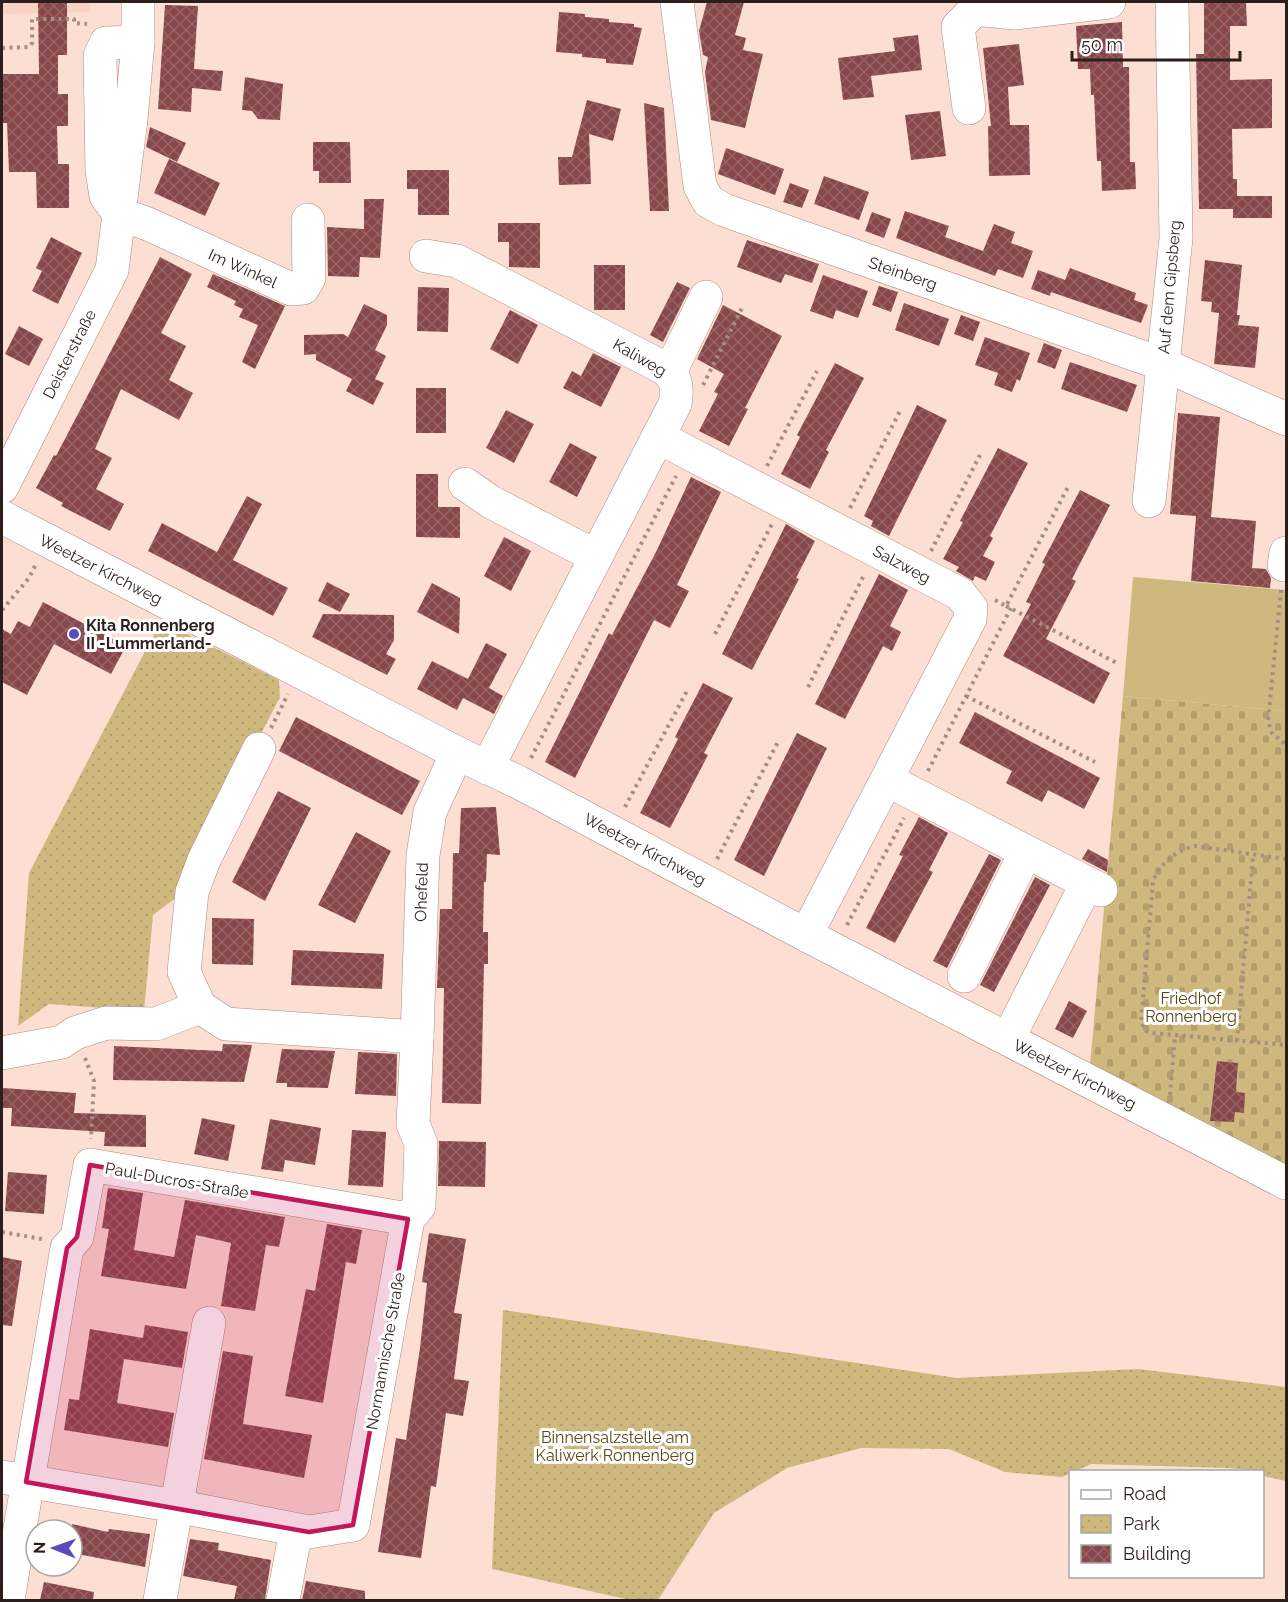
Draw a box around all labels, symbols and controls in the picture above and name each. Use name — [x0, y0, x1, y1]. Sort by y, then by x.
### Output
scale bar — [1072, 24, 1240, 62]
text: 50 m — [1081, 34, 1123, 55]
street label: Auf dem Gipsberg — [1154, 219, 1185, 355]
street label: Im Winkel — [205, 245, 281, 292]
street label: Steinberg — [866, 253, 940, 294]
street label: Deisterstraße — [39, 306, 100, 402]
street label: Kaliweg — [610, 334, 670, 380]
street label: Weetzer Kirchweg — [36, 530, 165, 609]
street label: Salzweg — [870, 541, 934, 588]
place label: Kita Ronnenberg II -Lummerland- — [86, 616, 215, 653]
marker: Kita Ronnenberg II -Lummerland- — [67, 627, 81, 641]
street label: Weetzer Kirchweg — [581, 809, 709, 890]
street label: Ohefeld — [411, 862, 432, 922]
park label: Friedhof Ronnenberg — [1145, 989, 1237, 1026]
street label: Weetzer Kirchweg — [1010, 1035, 1139, 1114]
street label: Paul-Ducros-Straße — [104, 1159, 250, 1202]
street label: Normannische Straße — [362, 1271, 409, 1431]
park label: Binnensalzstelle am Kaliwerk Ronnenberg — [536, 1428, 694, 1465]
legend — [1069, 1470, 1264, 1578]
text: Road — [1123, 1483, 1166, 1504]
text: Park — [1123, 1513, 1160, 1534]
north arrow — [24, 1518, 84, 1578]
text: N — [30, 1541, 49, 1554]
text: Building — [1123, 1543, 1191, 1564]

